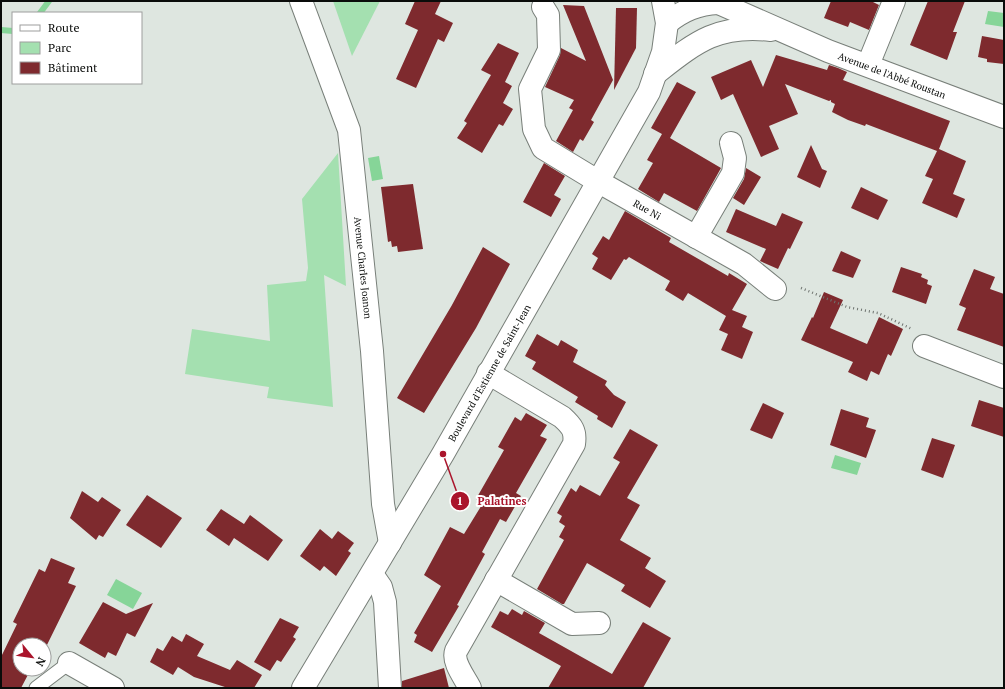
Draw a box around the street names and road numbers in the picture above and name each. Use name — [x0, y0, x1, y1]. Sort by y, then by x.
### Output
street label: Avenue de l'Abbé Roustan — [836, 49, 948, 102]
street label: Rue Ni — [631, 197, 663, 223]
street label: Avenue Charles Joanon — [351, 216, 375, 319]
street label: Boulevard d'Estienne de Saint-Jean — [445, 302, 534, 444]

